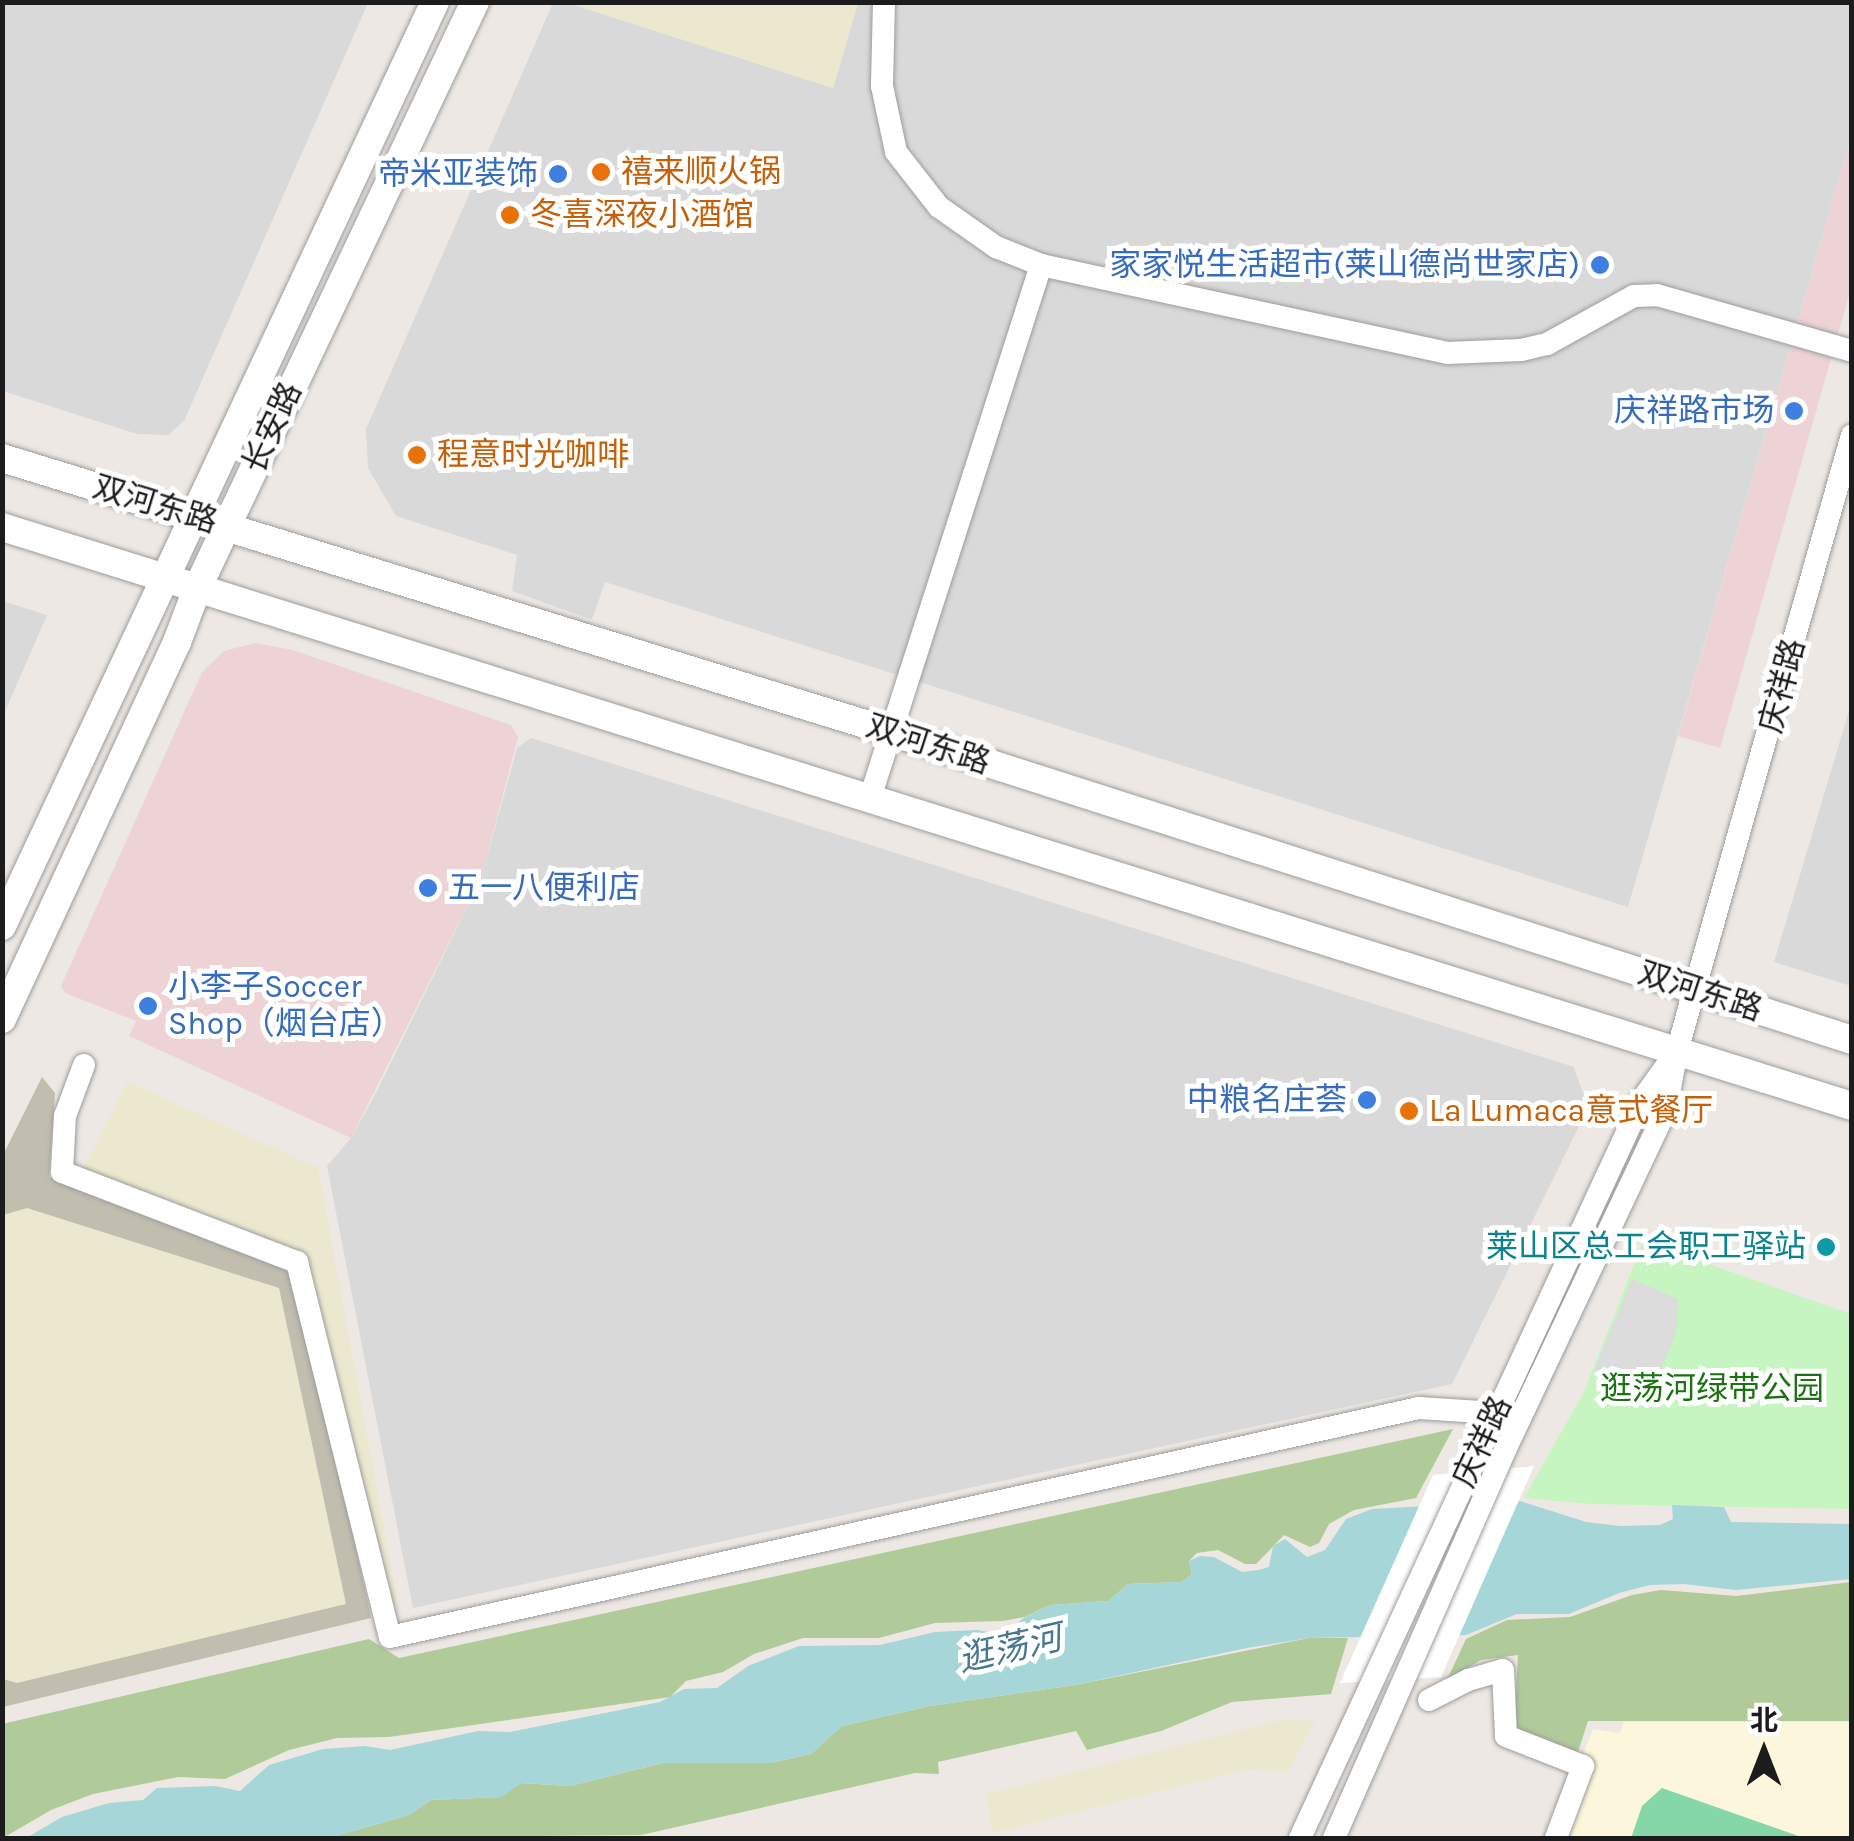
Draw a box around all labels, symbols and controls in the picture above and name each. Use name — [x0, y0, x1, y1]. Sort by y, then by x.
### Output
place label: 禧来顺火锅 — [621, 153, 781, 191]
place label: 帝米亚装饰 — [378, 155, 538, 193]
marker: 禧来顺火锅 — [590, 161, 612, 183]
marker: 帝米亚装饰 — [547, 163, 569, 185]
place label: 冬喜深夜小酒馆 — [530, 196, 754, 234]
marker: 冬喜深夜小酒馆 — [499, 204, 521, 226]
place label: 家家悦生活超市(莱山德尚世家店) — [1109, 246, 1580, 284]
marker: 家家悦生活超市(莱山德尚世家店) — [1589, 254, 1611, 276]
street label: 长安路 — [235, 376, 311, 480]
place label: 庆祥路市场 — [1614, 392, 1774, 430]
marker: 庆祥路市场 — [1783, 400, 1805, 422]
place label: 程意时光咖啡 — [437, 436, 629, 474]
marker: 程意时光咖啡 — [406, 444, 428, 466]
street label: 双河东路 — [88, 468, 222, 542]
street label: 庆祥路 — [1752, 635, 1814, 737]
street label: 双河东路 — [861, 707, 995, 783]
place label: 五一八便利店 — [448, 869, 640, 907]
marker: 五一八便利店 — [417, 877, 439, 899]
street label: 双河东路 — [1633, 954, 1767, 1030]
place label: 小李子Soccer Shop（烟台店） — [168, 969, 403, 1044]
marker: 小李子Soccer Shop（烟台店） — [137, 995, 159, 1017]
place label: 中粮名庄荟 — [1187, 1081, 1347, 1119]
marker: 中粮名庄荟 — [1356, 1089, 1378, 1111]
place label: La Lumaca意式餐厅 — [1429, 1092, 1713, 1130]
marker: La Lumaca意式餐厅 — [1398, 1100, 1420, 1122]
place label: 莱山区总工会职工驿站 — [1486, 1228, 1806, 1266]
marker: 莱山区总工会职工驿站 — [1815, 1236, 1837, 1258]
park label: 逛荡河绿带公园 — [1600, 1370, 1824, 1408]
street label: 庆祥路 — [1445, 1390, 1521, 1494]
water label: 逛荡河 — [954, 1617, 1066, 1681]
north arrow — [1714, 1701, 1814, 1801]
text: 北 — [1750, 1704, 1778, 1737]

